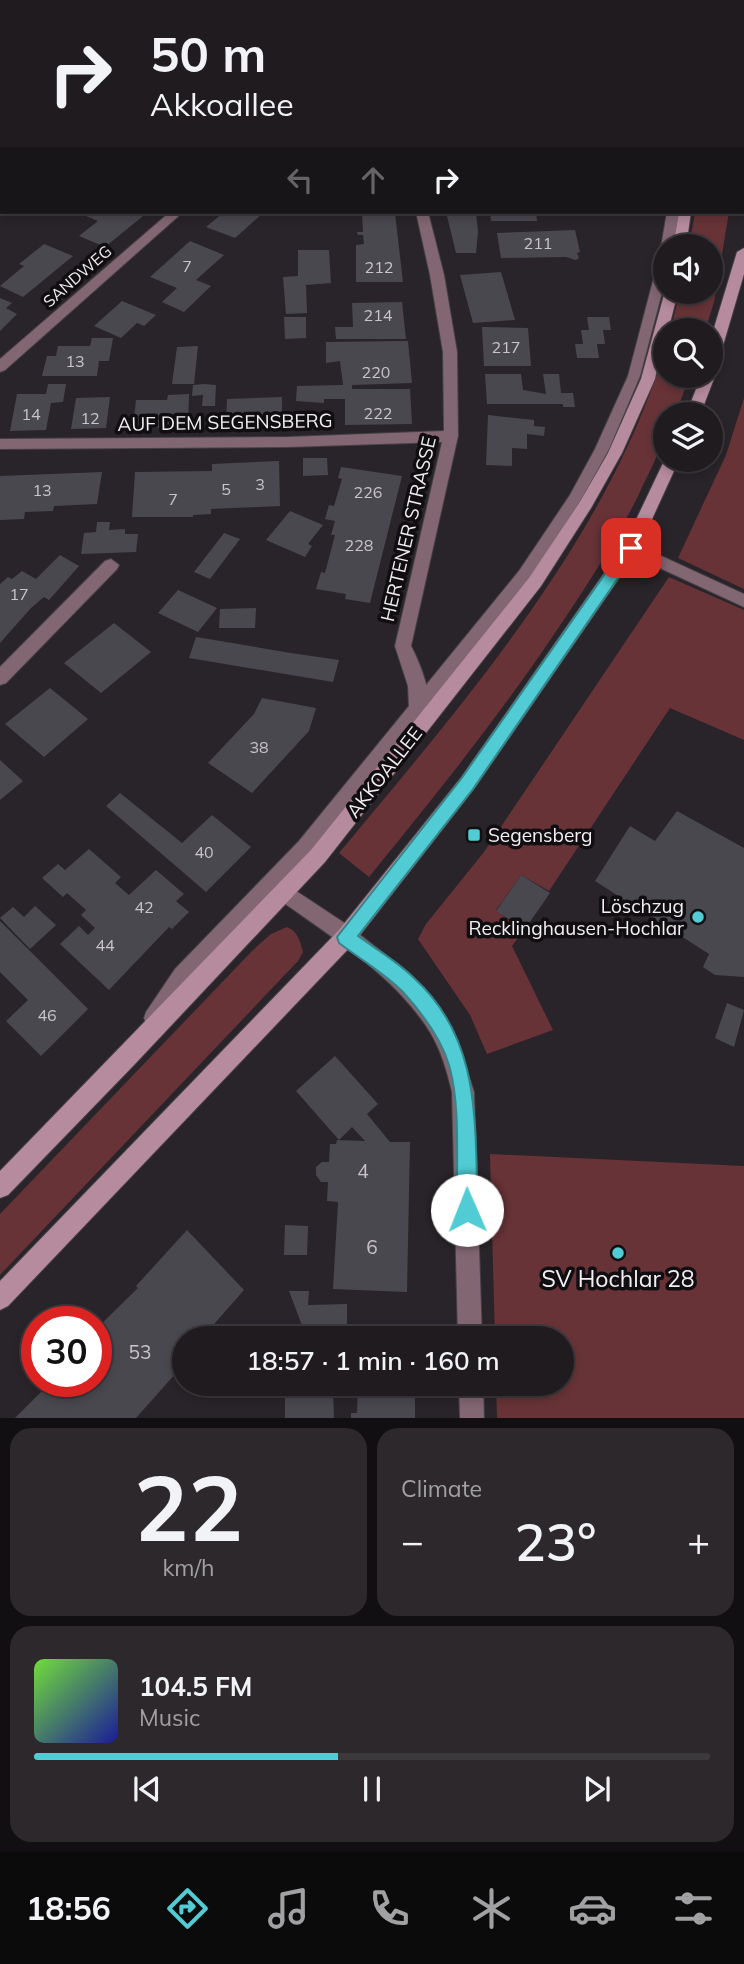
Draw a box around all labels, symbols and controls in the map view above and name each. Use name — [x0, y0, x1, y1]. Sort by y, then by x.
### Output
text: 50 m — [150, 23, 266, 84]
icon: right — [35, 28, 126, 119]
text: Akkoallee — [150, 84, 294, 124]
icon: left — [281, 161, 319, 199]
icon: ahead — [354, 161, 392, 199]
icon: right — [427, 161, 465, 199]
house number: 211 — [524, 233, 552, 253]
map controls — [653, 234, 723, 472]
button: sound — [653, 234, 723, 304]
street label: SANDWEG — [39, 241, 115, 311]
house number: 7 — [182, 256, 192, 276]
house number: 212 — [365, 257, 393, 277]
house number: 214 — [364, 305, 393, 325]
button: search — [653, 318, 723, 388]
house number: 217 — [492, 337, 520, 357]
house number: 13 — [65, 351, 85, 371]
house number: 220 — [362, 362, 390, 382]
button: layers — [653, 402, 723, 472]
house number: 222 — [364, 403, 392, 423]
house number: 14 — [21, 404, 41, 424]
house number: 12 — [80, 408, 100, 428]
street label: AUF DEM SEGENSBERG — [117, 408, 333, 436]
street label: HERTENER STRASSE — [375, 434, 441, 624]
house number: 3 — [255, 474, 265, 494]
house number: 5 — [221, 479, 231, 499]
house number: 13 — [32, 480, 52, 500]
house number: 226 — [354, 482, 382, 502]
house number: 7 — [168, 489, 178, 509]
pin — [601, 518, 661, 578]
icon: arrive — [612, 529, 650, 567]
house number: 228 — [345, 535, 373, 555]
house number: 17 — [9, 584, 29, 604]
street label: AKKOALLEE — [341, 722, 427, 822]
house number: 38 — [249, 737, 269, 757]
place label: Segensberg — [488, 823, 593, 847]
marker: Segensberg — [466, 827, 482, 843]
house number: 40 — [194, 842, 214, 862]
place label: Löschzug Recklinghausen-Hochlar — [469, 894, 684, 940]
house number: 42 — [134, 897, 154, 917]
marker: Löschzug Recklinghausen-Hochlar — [690, 909, 706, 925]
house number: 44 — [95, 935, 115, 955]
house number: 46 — [37, 1005, 57, 1025]
house number: 4 — [357, 1159, 369, 1183]
position arrow — [430, 1173, 504, 1247]
house number: 6 — [366, 1235, 378, 1259]
marker: SV Hochlar 28 — [610, 1245, 626, 1261]
place label: SV Hochlar 28 — [542, 1264, 694, 1293]
speed limit sign: 30 — [21, 1306, 112, 1397]
house number: 53 — [129, 1340, 151, 1364]
text: 18:57 · 1 min · 160 m — [246, 1344, 500, 1377]
text: 22 — [134, 1450, 243, 1564]
text: Climate — [401, 1474, 482, 1503]
text: 23° — [515, 1509, 596, 1574]
text: − — [401, 1517, 424, 1565]
text: + — [687, 1517, 710, 1565]
text: km/h — [162, 1553, 215, 1582]
text: 104.5 FM — [139, 1670, 252, 1703]
text: Music — [139, 1703, 200, 1732]
icon: previous — [128, 1770, 166, 1808]
icon: pause — [353, 1770, 391, 1808]
icon: next — [578, 1770, 616, 1808]
icon: directions — [163, 1884, 212, 1933]
icon: music — [264, 1884, 313, 1933]
icon: phone — [365, 1884, 414, 1933]
icon: climate — [467, 1884, 516, 1933]
icon: car — [568, 1884, 617, 1933]
icon: filters — [669, 1884, 718, 1933]
text: 18:56 — [26, 1888, 111, 1928]

